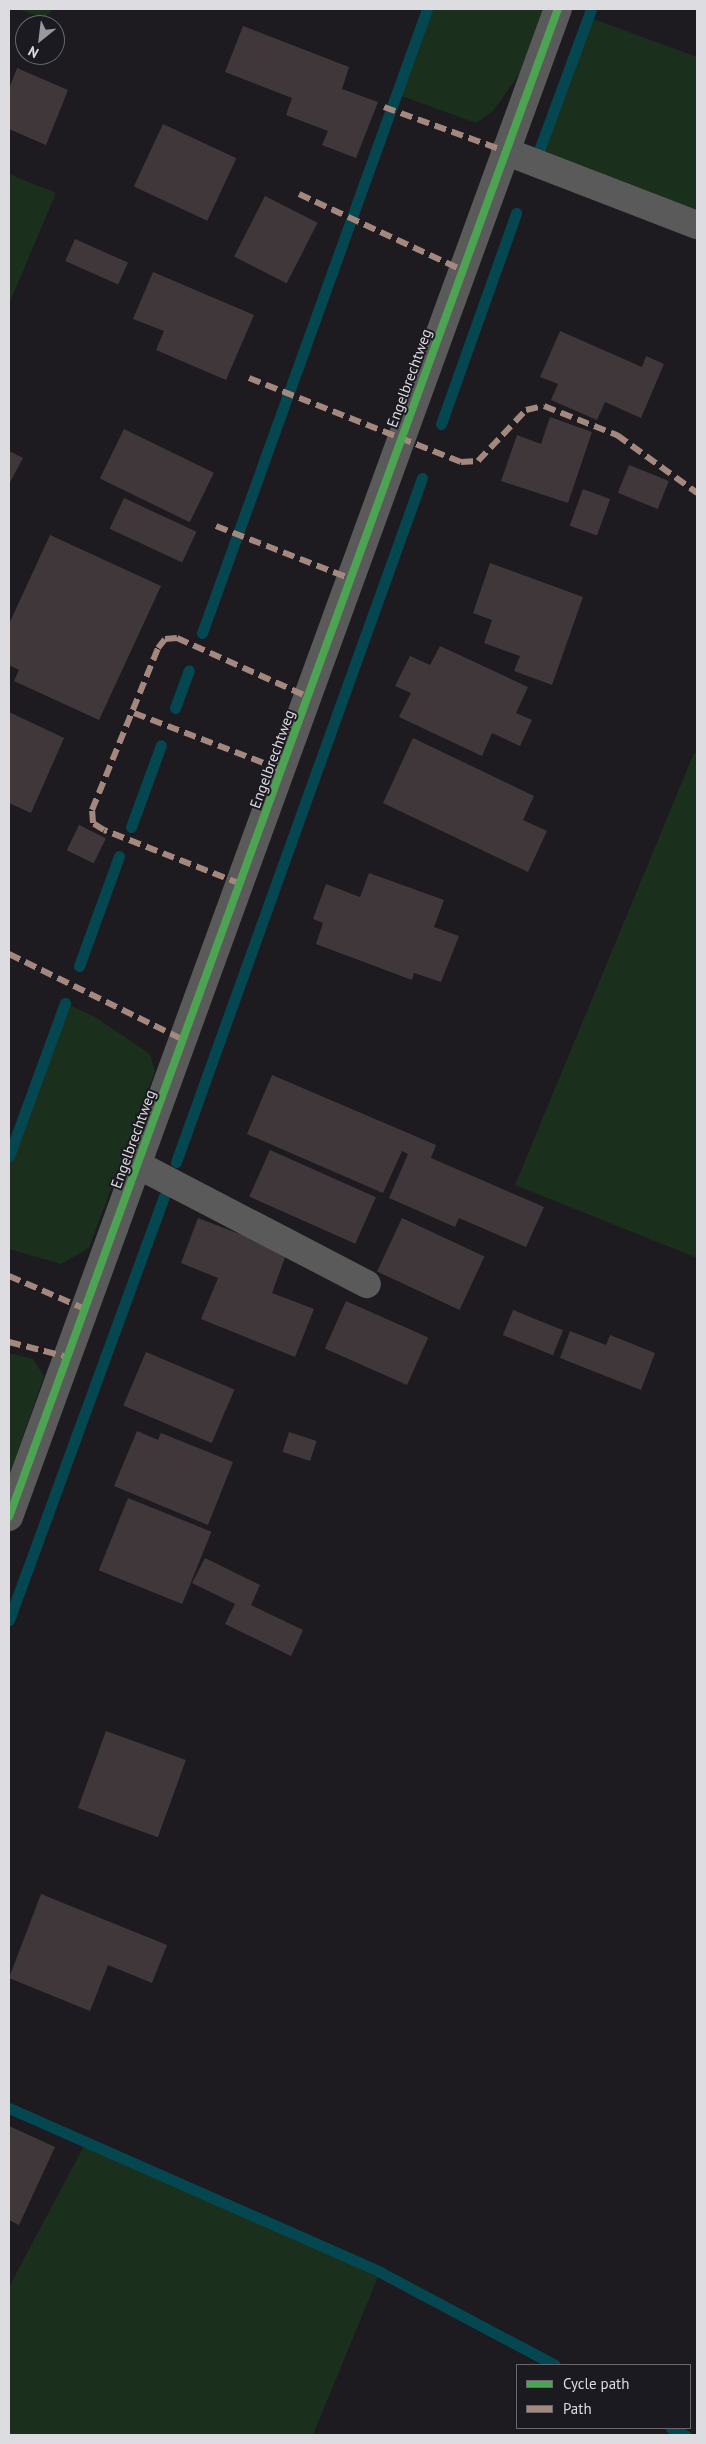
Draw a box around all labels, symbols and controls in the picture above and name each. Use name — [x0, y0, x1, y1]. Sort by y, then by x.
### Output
north arrow — [15, 15, 65, 65]
text: N — [25, 42, 42, 62]
street label: Engelbrechtweg — [383, 326, 435, 430]
street label: Engelbrechtweg — [246, 707, 298, 811]
street label: Engelbrechtweg — [107, 1087, 159, 1191]
legend — [516, 2364, 691, 2429]
text: Cycle path — [563, 2374, 629, 2393]
text: Path — [563, 2399, 592, 2418]

